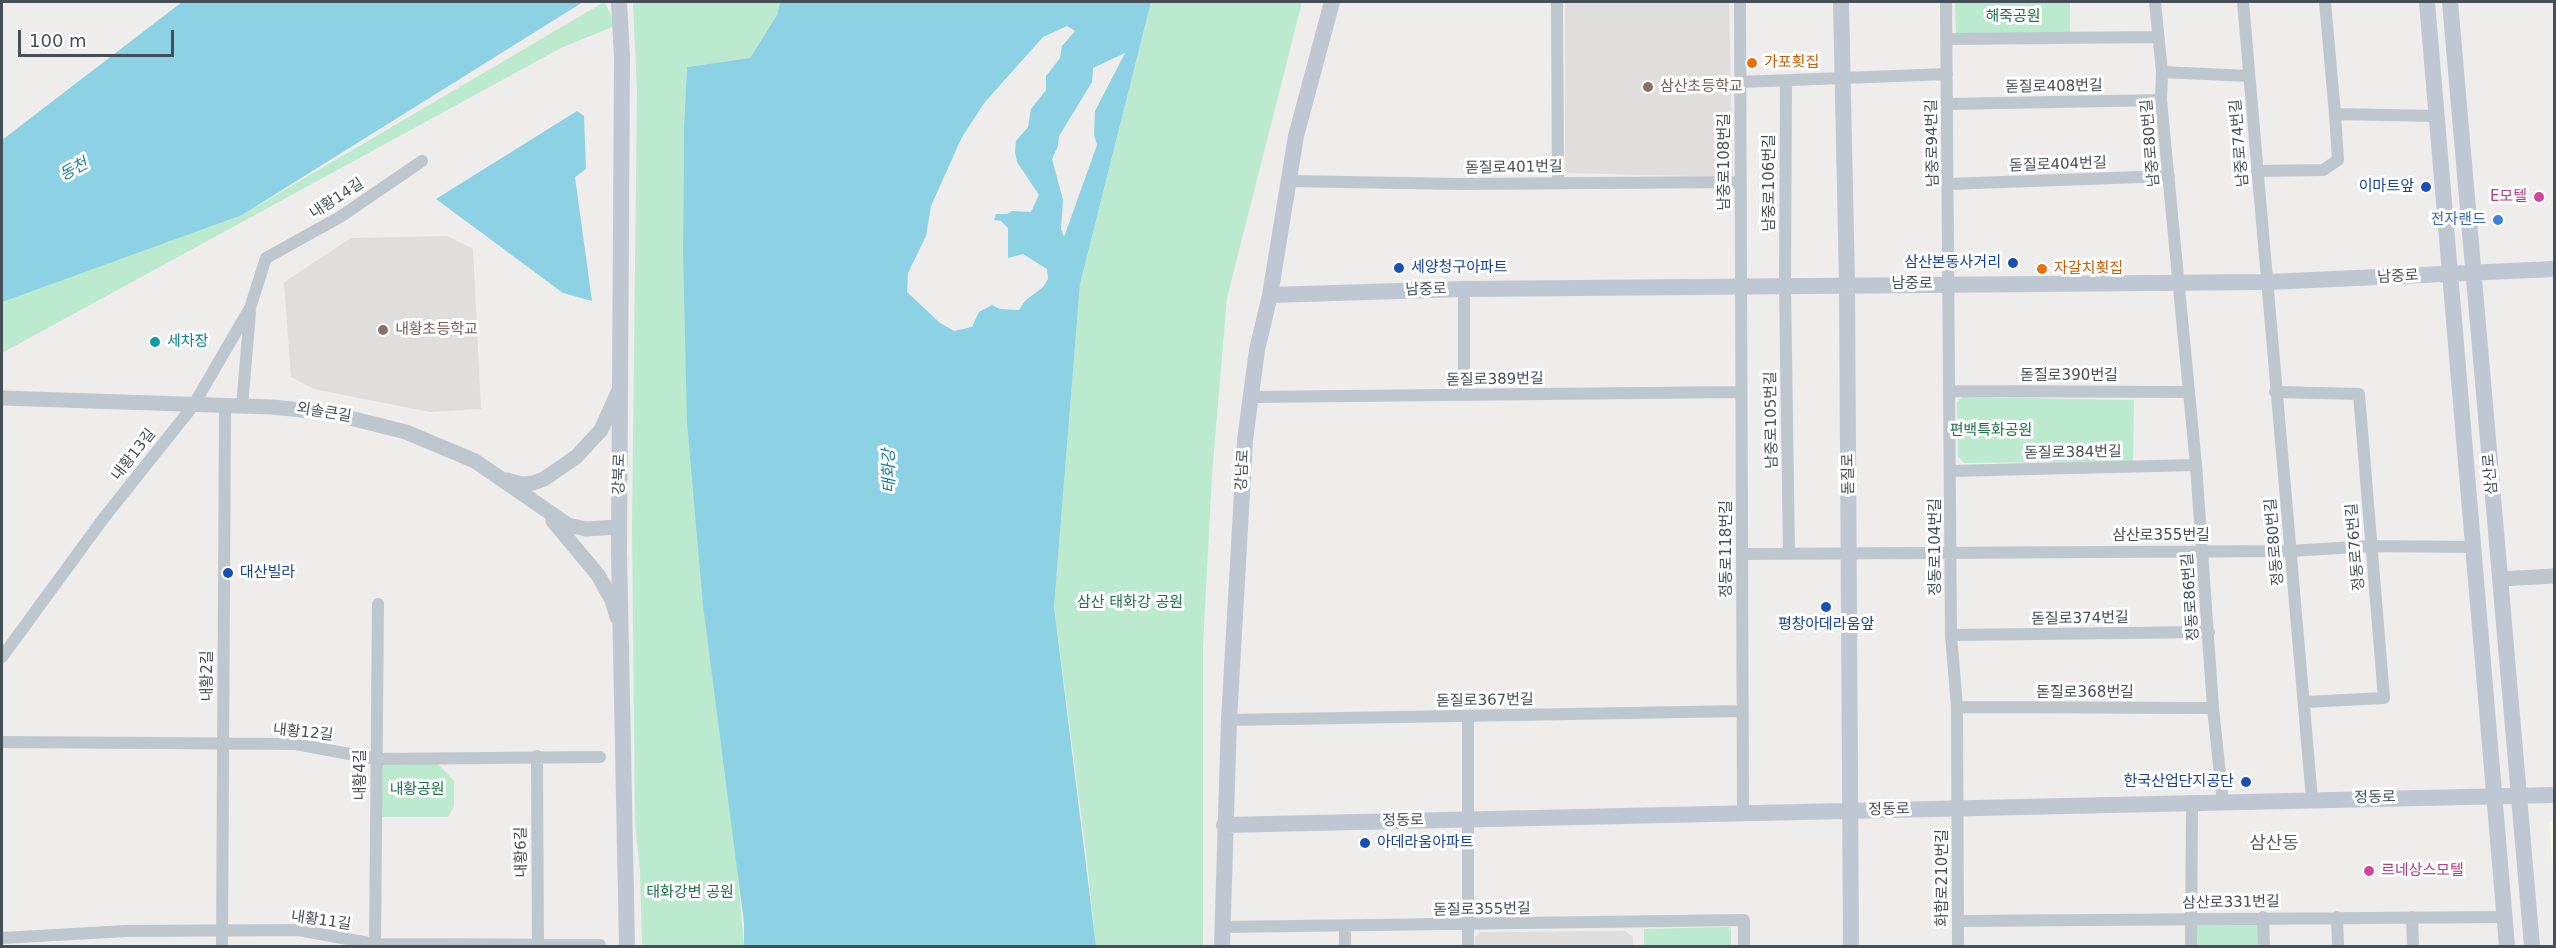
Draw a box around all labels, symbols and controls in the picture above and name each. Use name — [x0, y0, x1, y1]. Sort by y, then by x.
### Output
park label: 해죽공원 — [1985, 8, 2041, 26]
scale bar — [21, 18, 177, 56]
text: 100 m — [29, 30, 87, 51]
place label: 가포횟집 — [1764, 54, 1819, 72]
marker: 가포횟집 — [1745, 56, 1759, 70]
street label: 돋질로408번길 — [2005, 77, 2103, 97]
place label: 삼산초등학교 — [1660, 78, 1743, 96]
marker: 삼산초등학교 — [1641, 80, 1655, 94]
street label: 남중로80번길 — [2138, 98, 2164, 188]
street label: 남중로74번길 — [2227, 98, 2253, 188]
street label: 남중로94번길 — [1923, 99, 1943, 187]
street label: 남중로108번길 — [1716, 113, 1734, 211]
street label: 남중로106번길 — [1761, 134, 1779, 232]
water label: 동천 — [56, 154, 92, 186]
street label: 돋질로404번길 — [2009, 154, 2107, 176]
street label: 돋질로401번길 — [1465, 158, 1563, 178]
street label: 내황14길 — [307, 175, 367, 223]
place label: 이마트앞 — [2359, 178, 2414, 196]
marker: 이마트앞 — [2419, 180, 2433, 194]
place label: E모텔 — [2490, 188, 2527, 206]
marker: E모텔 — [2532, 190, 2546, 204]
place label: 전자랜드 — [2431, 211, 2486, 229]
marker: 전자랜드 — [2491, 213, 2505, 227]
place label: 삼산본동사거리 — [1904, 254, 2001, 272]
marker: 삼산본동사거리 — [2006, 256, 2020, 270]
place label: 세양청구아파트 — [1411, 259, 1508, 277]
place label: 자갈치횟집 — [2054, 260, 2123, 278]
marker: 세양청구아파트 — [1392, 261, 1406, 275]
marker: 자갈치횟집 — [2035, 262, 2049, 276]
street label: 남중로 — [2377, 267, 2419, 287]
street label: 남중로 — [1891, 275, 1933, 293]
street label: 남중로 — [1405, 280, 1447, 300]
place label: 내황초등학교 — [395, 321, 478, 339]
marker: 내황초등학교 — [376, 323, 390, 337]
place label: 세차장 — [167, 333, 208, 351]
marker: 세차장 — [148, 335, 162, 349]
street label: 돋질로390번길 — [2020, 367, 2118, 385]
street label: 돋질로389번길 — [1446, 370, 1544, 390]
street label: 남중로105번길 — [1762, 371, 1782, 469]
street label: 외솔큰길 — [295, 400, 353, 426]
park label: 편백특화공원 — [1950, 422, 2032, 440]
street label: 내황13길 — [108, 426, 160, 484]
street label: 돋질로384번길 — [2024, 443, 2122, 463]
water label: 태화강 — [880, 449, 900, 493]
street label: 강남로 — [1233, 449, 1253, 491]
street label: 강북로 — [611, 453, 629, 495]
street label: 돋질로 — [1840, 453, 1858, 495]
street label: 삼산로 — [2480, 453, 2502, 495]
street label: 정동로80번길 — [2262, 497, 2288, 587]
street label: 정동로104번길 — [1927, 498, 1945, 596]
street label: 정동로118번길 — [1718, 500, 1736, 598]
street label: 정동로76번길 — [2343, 502, 2369, 592]
street label: 삼산로355번길 — [2112, 527, 2210, 545]
street label: 정동로86번길 — [2179, 552, 2203, 642]
place label: 대산빌라 — [240, 564, 295, 582]
marker: 대산빌라 — [221, 566, 235, 580]
park label: 삼산 태화강 공원 — [1077, 594, 1183, 612]
marker: 평창아데라움앞 — [1819, 600, 1833, 614]
street label: 돋질로374번길 — [2031, 609, 2129, 629]
place label: 평창아데라움앞 — [1778, 616, 1874, 634]
street label: 내황2길 — [199, 651, 217, 701]
street label: 돋질로368번길 — [2036, 684, 2134, 702]
street label: 돋질로367번길 — [1436, 691, 1534, 711]
street label: 내황12길 — [272, 721, 334, 745]
street label: 내황4길 — [352, 750, 370, 800]
place label: 한국산업단지공단 — [2124, 773, 2234, 791]
marker: 한국산업단지공단 — [2239, 775, 2253, 789]
park label: 내황공원 — [389, 781, 445, 799]
street label: 정동로 — [2354, 789, 2396, 807]
street label: 정동로 — [1868, 801, 1910, 819]
street label: 정동로 — [1382, 812, 1424, 830]
street label: 내황6길 — [513, 826, 531, 878]
street label: 화합로210번길 — [1934, 829, 1952, 927]
district label: 삼산동 — [2249, 833, 2299, 855]
place label: 아데라움아파트 — [1377, 834, 1474, 852]
marker: 아데라움아파트 — [1358, 836, 1372, 850]
place label: 르네상스모텔 — [2381, 862, 2464, 880]
marker: 르네상스모텔 — [2362, 864, 2376, 878]
park label: 태화강변 공원 — [646, 884, 734, 902]
street label: 삼산로331번길 — [2182, 893, 2280, 913]
street label: 돋질로355번길 — [1433, 900, 1531, 920]
street label: 내황11길 — [290, 908, 352, 934]

